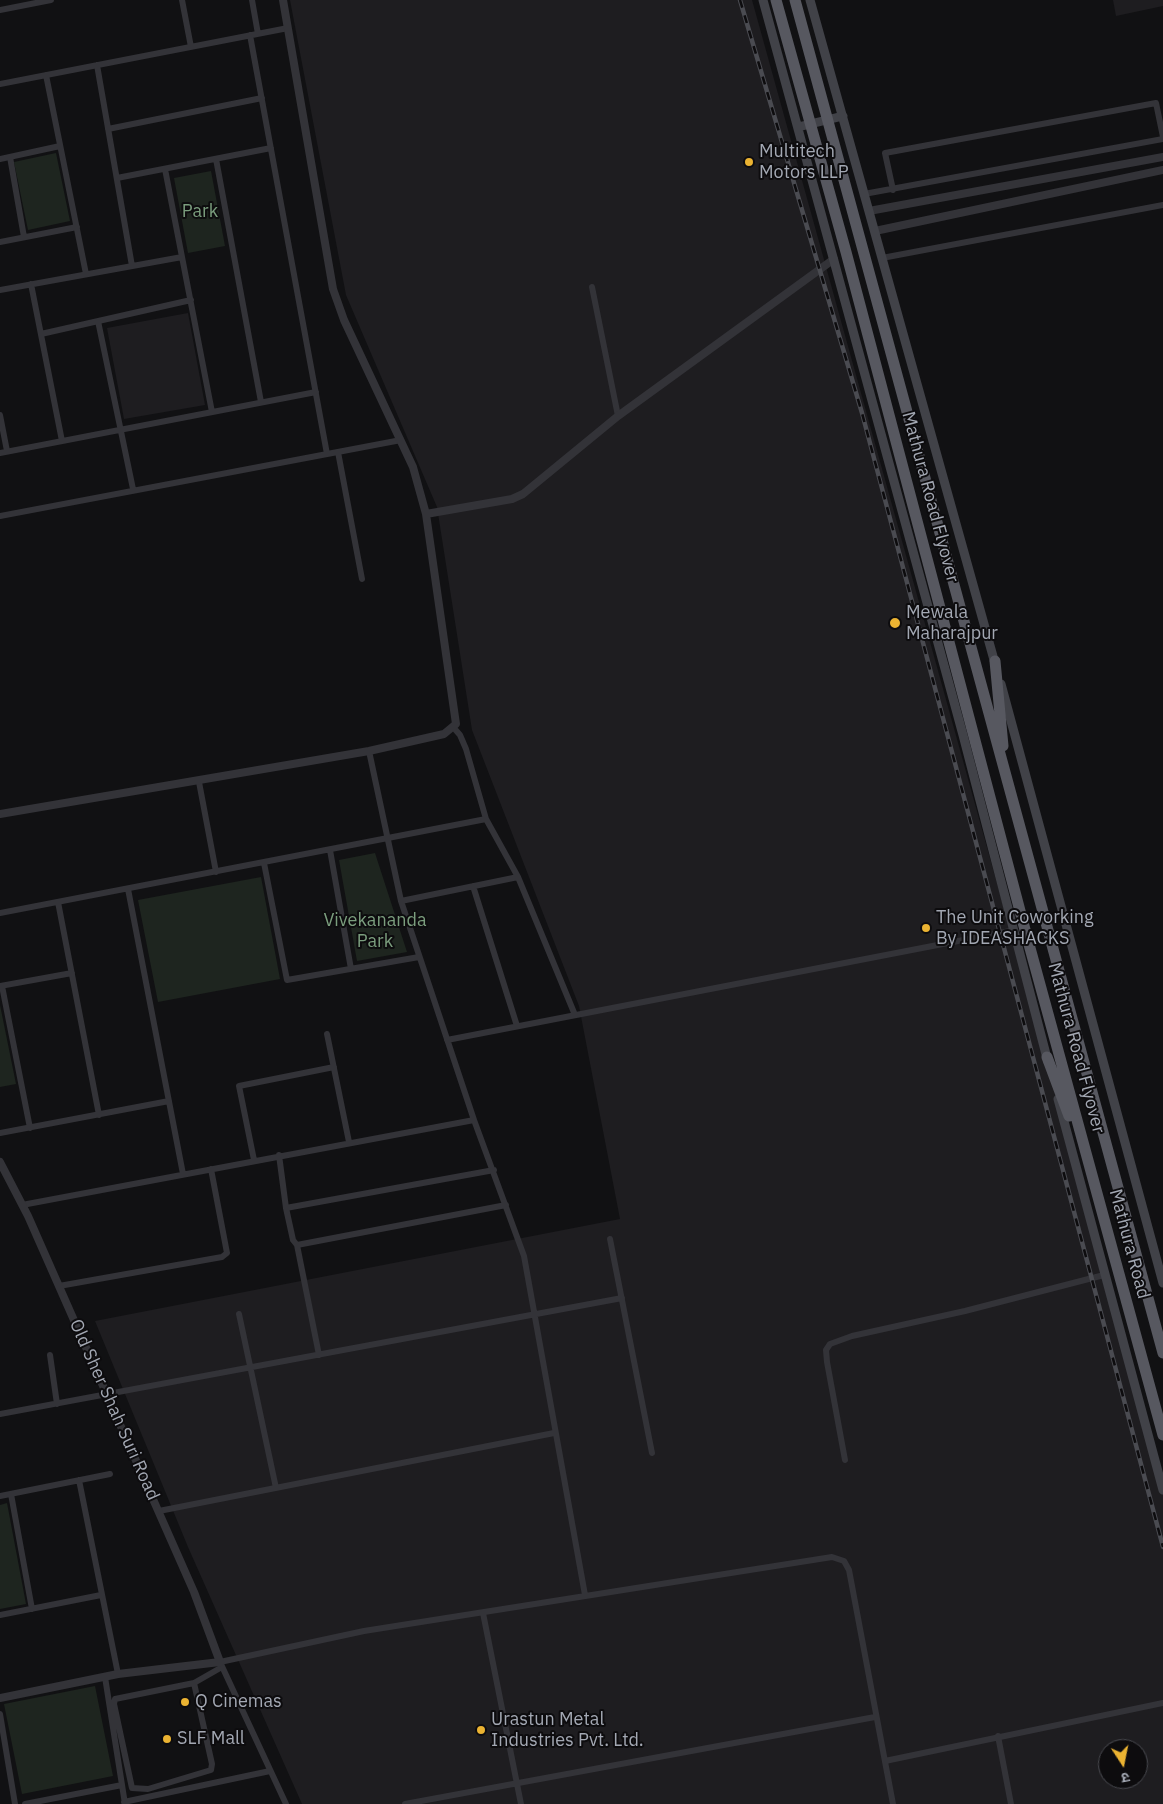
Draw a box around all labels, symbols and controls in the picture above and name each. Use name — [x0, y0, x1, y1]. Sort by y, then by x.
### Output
place label: Multitech Motors LLP — [759, 141, 849, 183]
marker: Multitech Motors LLP — [743, 156, 755, 168]
park label: Park — [182, 201, 218, 223]
street label: Mathura Road Flyover — [897, 409, 963, 585]
place label: Mewala Maharajpur — [906, 602, 998, 644]
marker: Mewala Maharajpur — [888, 616, 902, 630]
place label: The Unit Coworking By IDEASHACKS — [936, 907, 1093, 950]
park label: Vivekananda Park — [323, 910, 427, 952]
marker: The Unit Coworking By IDEASHACKS — [920, 922, 932, 934]
street label: Mathura Road Flyover — [1043, 960, 1109, 1136]
street label: Mathura Road — [1104, 1187, 1154, 1301]
street label: Old Sher Shah Suri Road — [64, 1316, 164, 1504]
place label: Q Cinemas — [195, 1691, 282, 1713]
marker: Q Cinemas — [179, 1696, 191, 1708]
place label: Urastun Metal Industries Pvt. Ltd. — [491, 1709, 644, 1752]
marker: Urastun Metal Industries Pvt. Ltd. — [475, 1724, 487, 1736]
place label: SLF Mall — [177, 1728, 245, 1750]
marker: SLF Mall — [161, 1733, 173, 1745]
north arrow — [1098, 1739, 1148, 1789]
text: उ — [1120, 1768, 1131, 1787]

